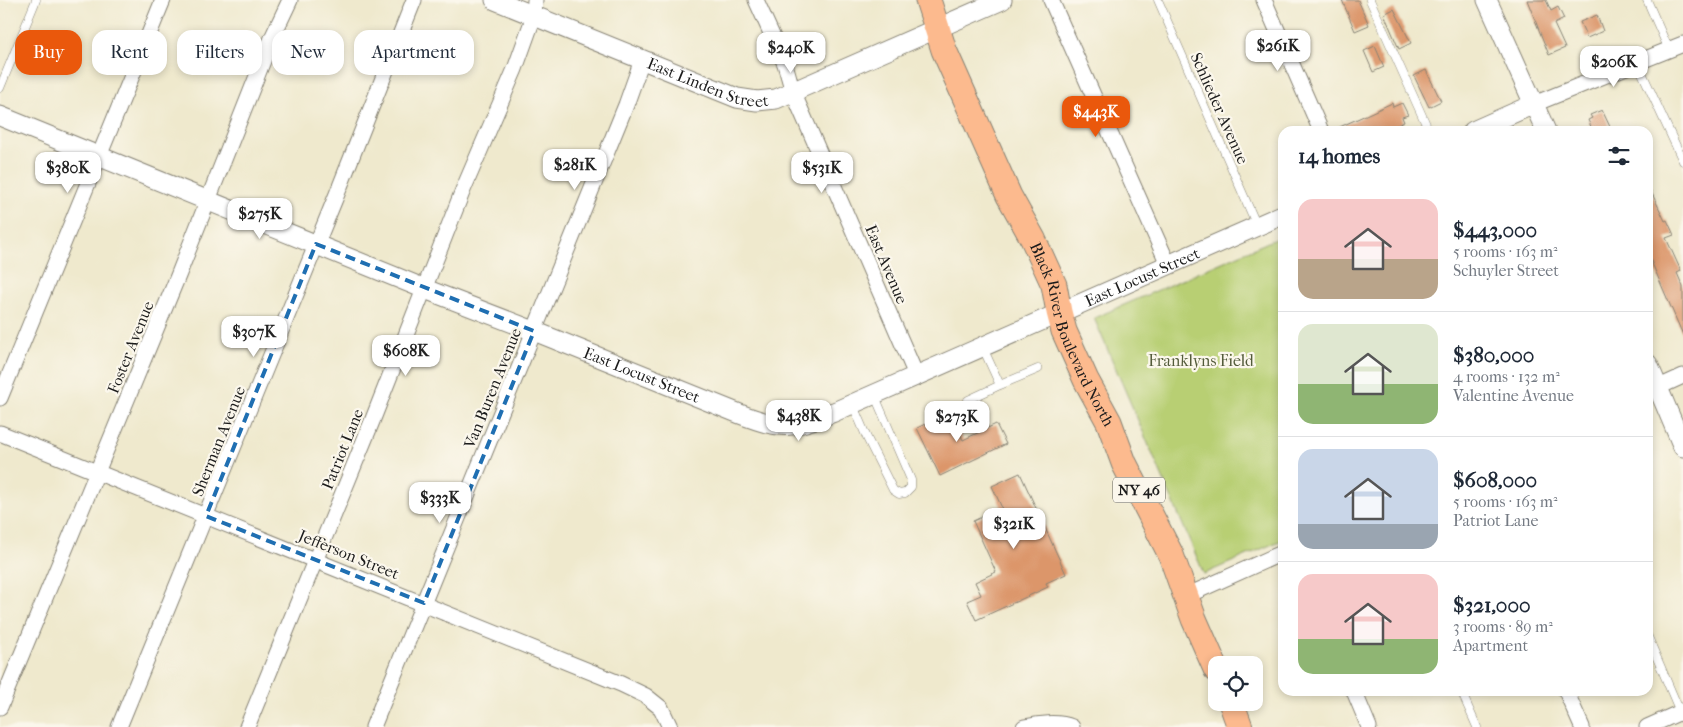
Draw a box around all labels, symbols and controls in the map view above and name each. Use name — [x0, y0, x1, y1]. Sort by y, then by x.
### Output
chip: Buy — [15, 30, 82, 75]
chip: Rent — [92, 30, 167, 75]
chip: Filters — [177, 30, 262, 75]
chip: New — [272, 30, 344, 75]
chip: Apartment — [354, 30, 474, 75]
pin: $261K — [1243, 30, 1313, 72]
pin: $240K — [756, 32, 826, 74]
text: $261K — [1257, 36, 1299, 55]
text: $240K — [768, 38, 814, 57]
pin: $206K — [1579, 46, 1649, 88]
street label: Schlieder Avenue — [1187, 50, 1253, 167]
text: $206K — [1591, 52, 1637, 71]
street label: East Linden Street — [644, 54, 770, 111]
pin: $443K — [1061, 96, 1131, 138]
text: $443K — [1073, 102, 1119, 121]
icon: filters — [1605, 142, 1633, 170]
text: 14 homes — [1298, 144, 1380, 168]
pin: $281K — [540, 148, 610, 191]
pin: $380K — [33, 152, 103, 194]
pin: $531K — [787, 152, 857, 194]
text: $281K — [554, 155, 596, 174]
text: $380K — [46, 158, 90, 177]
text: $531K — [802, 158, 842, 177]
pin: $275K — [225, 198, 295, 240]
text: $275K — [238, 204, 282, 223]
text: $443,000 — [1453, 218, 1537, 242]
icon: home — [1338, 219, 1398, 279]
street label: East Avenue — [861, 222, 912, 307]
street label: Black River Boulevard North — [1026, 239, 1118, 430]
text: 5 rooms · 163 m² — [1453, 242, 1558, 261]
street label: East Locust Street — [1082, 243, 1203, 311]
text: Schuyler Street — [1453, 261, 1559, 280]
street label: Foster Avenue — [103, 298, 158, 396]
pin: $307K — [219, 316, 289, 358]
text: $307K — [232, 322, 276, 341]
street label: Van Buren Avenue — [459, 325, 525, 452]
pin: $608K — [371, 334, 441, 377]
text: $608K — [383, 341, 429, 360]
street label: East Locust Street — [581, 343, 703, 407]
text: $380,000 — [1453, 343, 1534, 367]
icon: home — [1338, 344, 1398, 404]
park label: Franklyns Field — [1148, 351, 1254, 370]
text: 4 rooms · 132 m² — [1453, 367, 1560, 386]
street label: Sherman Avenue — [188, 383, 249, 499]
text: Valentine Avenue — [1453, 386, 1574, 405]
pin: $438K — [764, 400, 834, 442]
pin: $273K — [922, 400, 992, 443]
street label: Patriot Lane — [318, 406, 367, 492]
text: $438K — [777, 406, 821, 425]
text: $273K — [936, 407, 978, 426]
text: $608,000 — [1453, 468, 1537, 492]
icon: home — [1338, 469, 1398, 529]
road number: NY 46 — [1113, 478, 1165, 502]
pin: $333K — [405, 482, 475, 524]
text: $333K — [420, 488, 460, 507]
text: 5 rooms · 163 m² — [1453, 492, 1558, 511]
pin: $321K — [979, 508, 1049, 550]
text: Patriot Lane — [1453, 511, 1538, 530]
text: $321K — [994, 514, 1034, 533]
street label: Jefferson Street — [294, 525, 402, 583]
text: $321,000 — [1453, 593, 1531, 617]
icon: home — [1338, 594, 1398, 654]
text: 3 rooms · 89 m² — [1453, 617, 1553, 636]
text: Apartment — [1453, 636, 1528, 655]
map controls — [1208, 656, 1263, 711]
button: locate — [1208, 656, 1263, 711]

